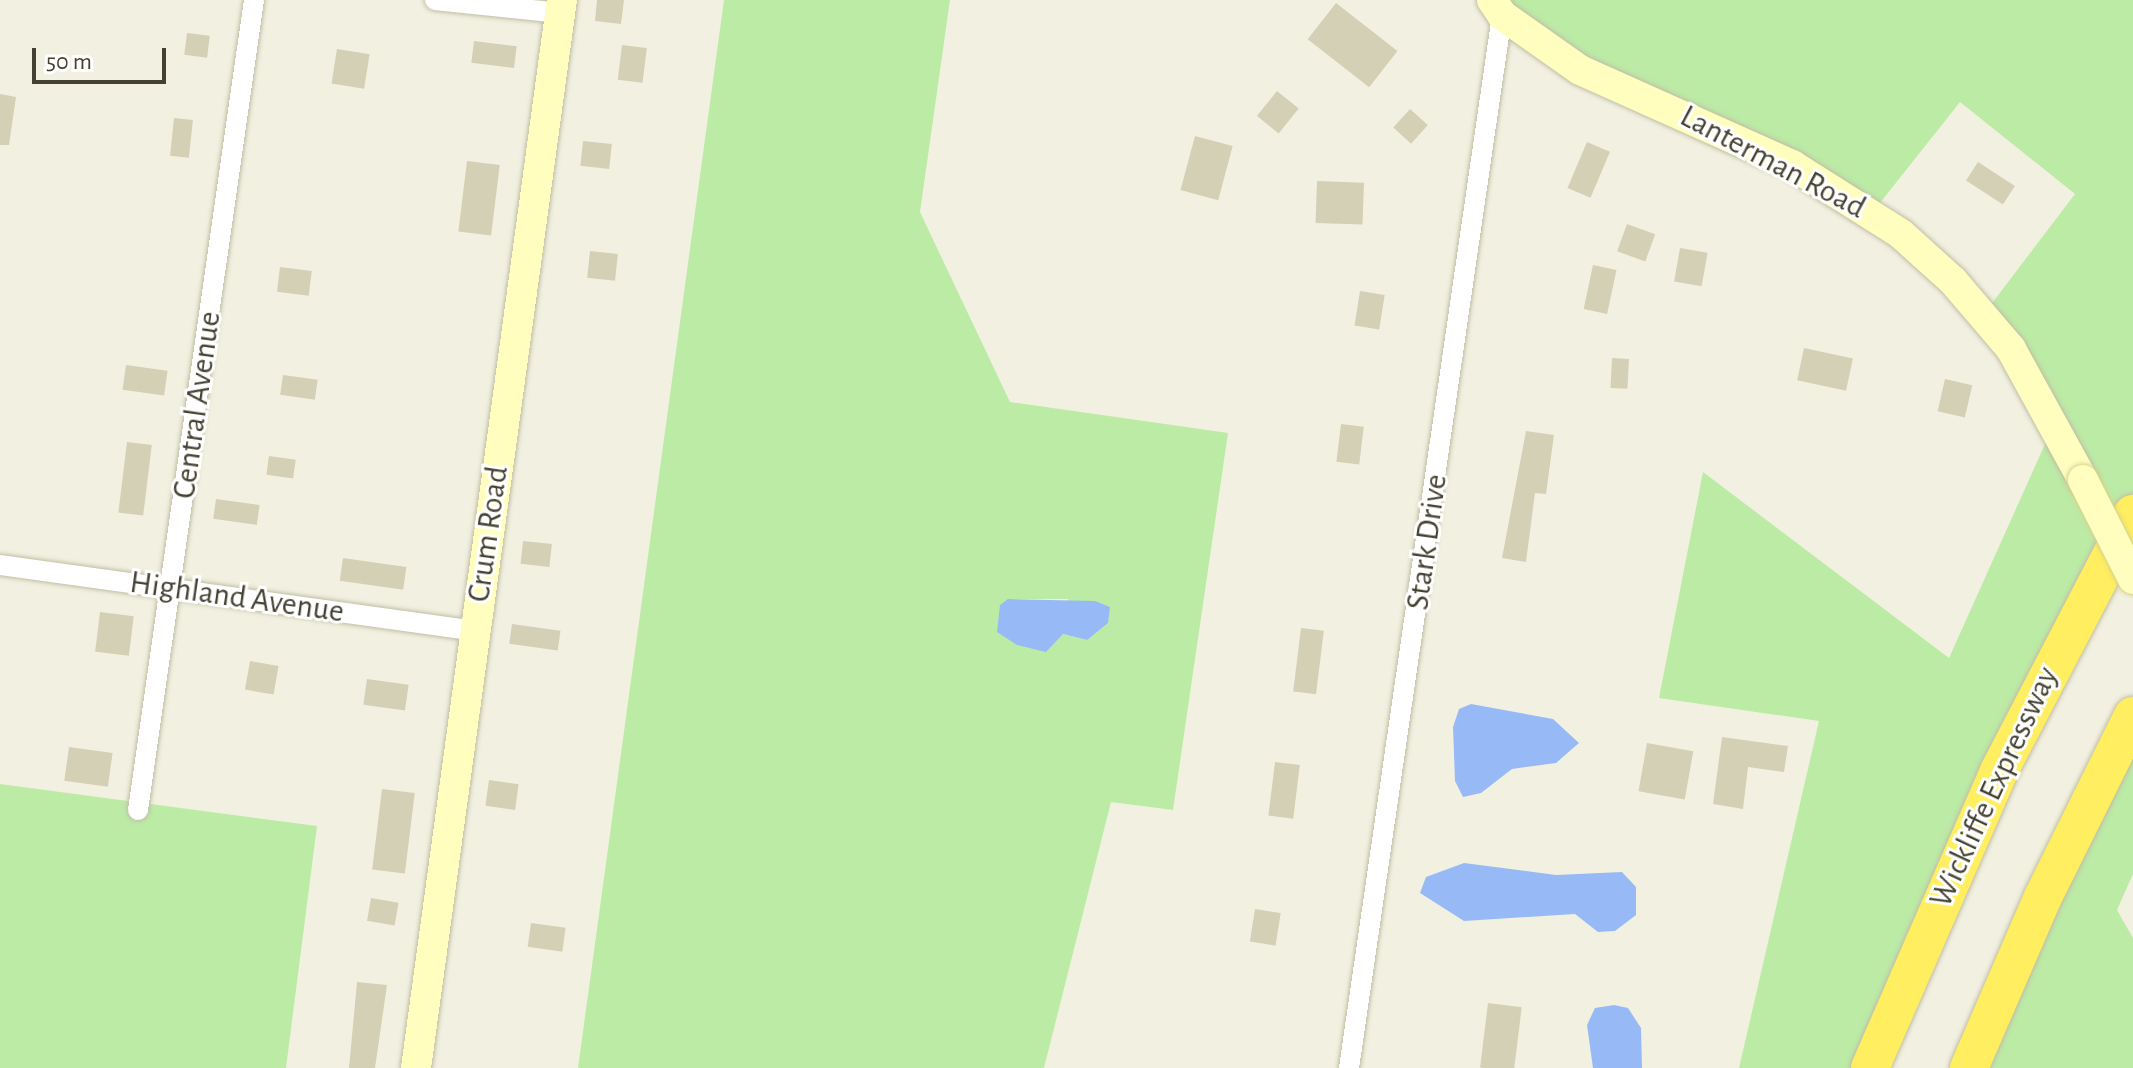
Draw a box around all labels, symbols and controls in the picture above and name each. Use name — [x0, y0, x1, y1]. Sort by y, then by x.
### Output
scale bar — [36, 32, 170, 82]
text: 50 m — [46, 50, 92, 74]
street label: Lanterman Road — [1674, 97, 1872, 227]
street label: Central Avenue — [165, 309, 229, 501]
street label: Crum Road — [459, 464, 517, 604]
street label: Stark Drive — [1398, 472, 1456, 612]
street label: Highland Avenue — [127, 563, 347, 631]
street label: Wickliffe Expressway — [1921, 661, 2067, 913]

